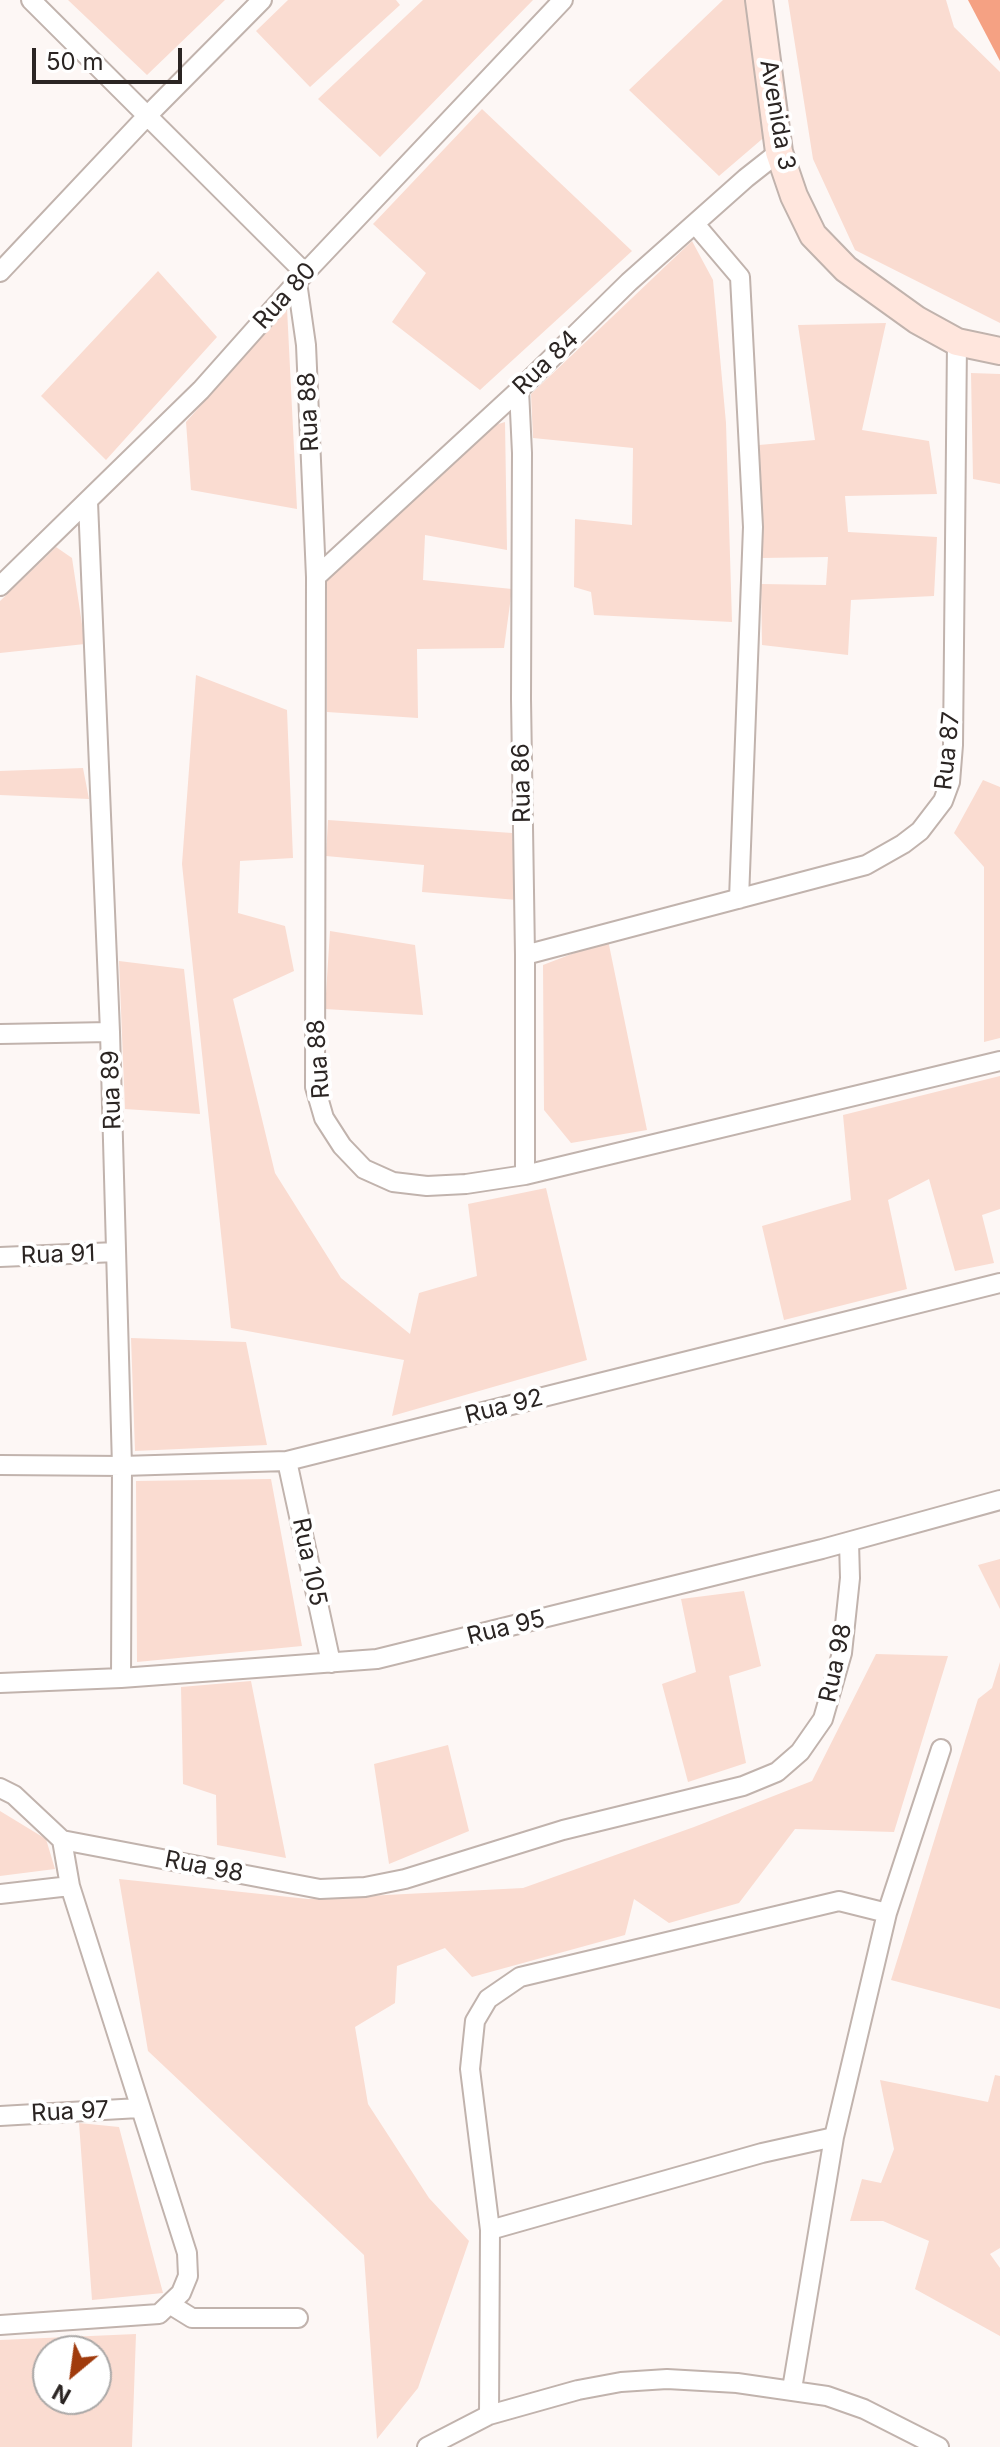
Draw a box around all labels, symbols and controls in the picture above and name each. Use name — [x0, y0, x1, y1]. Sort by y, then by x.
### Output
scale bar — [36, 32, 186, 82]
text: 50 m — [46, 47, 104, 76]
street label: Avenida 3 — [753, 58, 801, 172]
street label: Rua 80 — [248, 257, 322, 335]
street label: Rua 84 — [507, 325, 585, 401]
street label: Rua 88 — [293, 372, 325, 452]
street label: Rua 87 — [930, 711, 966, 791]
street label: Rua 86 — [507, 743, 537, 823]
street label: Rua 88 — [302, 1018, 336, 1100]
street label: Rua 89 — [96, 1050, 128, 1130]
street label: Rua 91 — [20, 1239, 96, 1271]
street label: Rua 92 — [462, 1383, 546, 1431]
street label: Rua 105 — [286, 1515, 332, 1609]
street label: Rua 95 — [464, 1604, 548, 1652]
street label: Rua 98 — [814, 1621, 858, 1705]
street label: Rua 98 — [162, 1845, 246, 1889]
street label: Rua 97 — [30, 2096, 110, 2128]
north arrow — [32, 2335, 112, 2415]
text: N — [48, 2379, 75, 2410]

